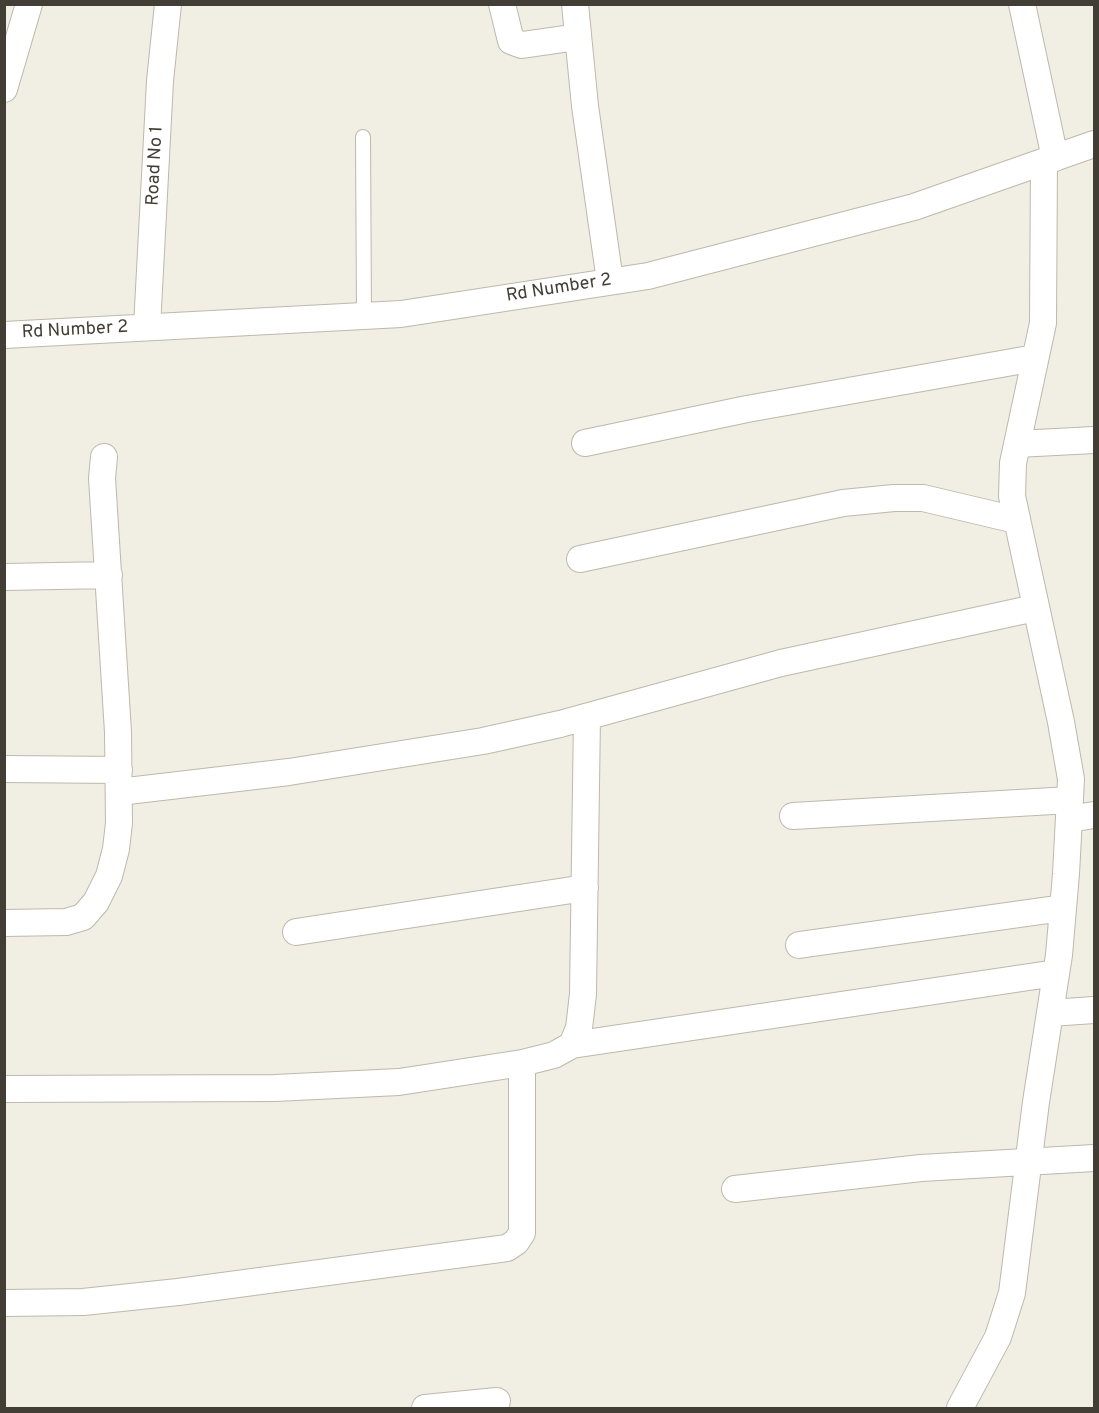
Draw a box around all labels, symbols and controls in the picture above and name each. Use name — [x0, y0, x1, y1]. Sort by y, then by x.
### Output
street label: Road No 1 — [143, 126, 169, 206]
street label: Rd Number 2 — [505, 270, 613, 308]
street label: Rd Number 2 — [21, 317, 129, 345]

